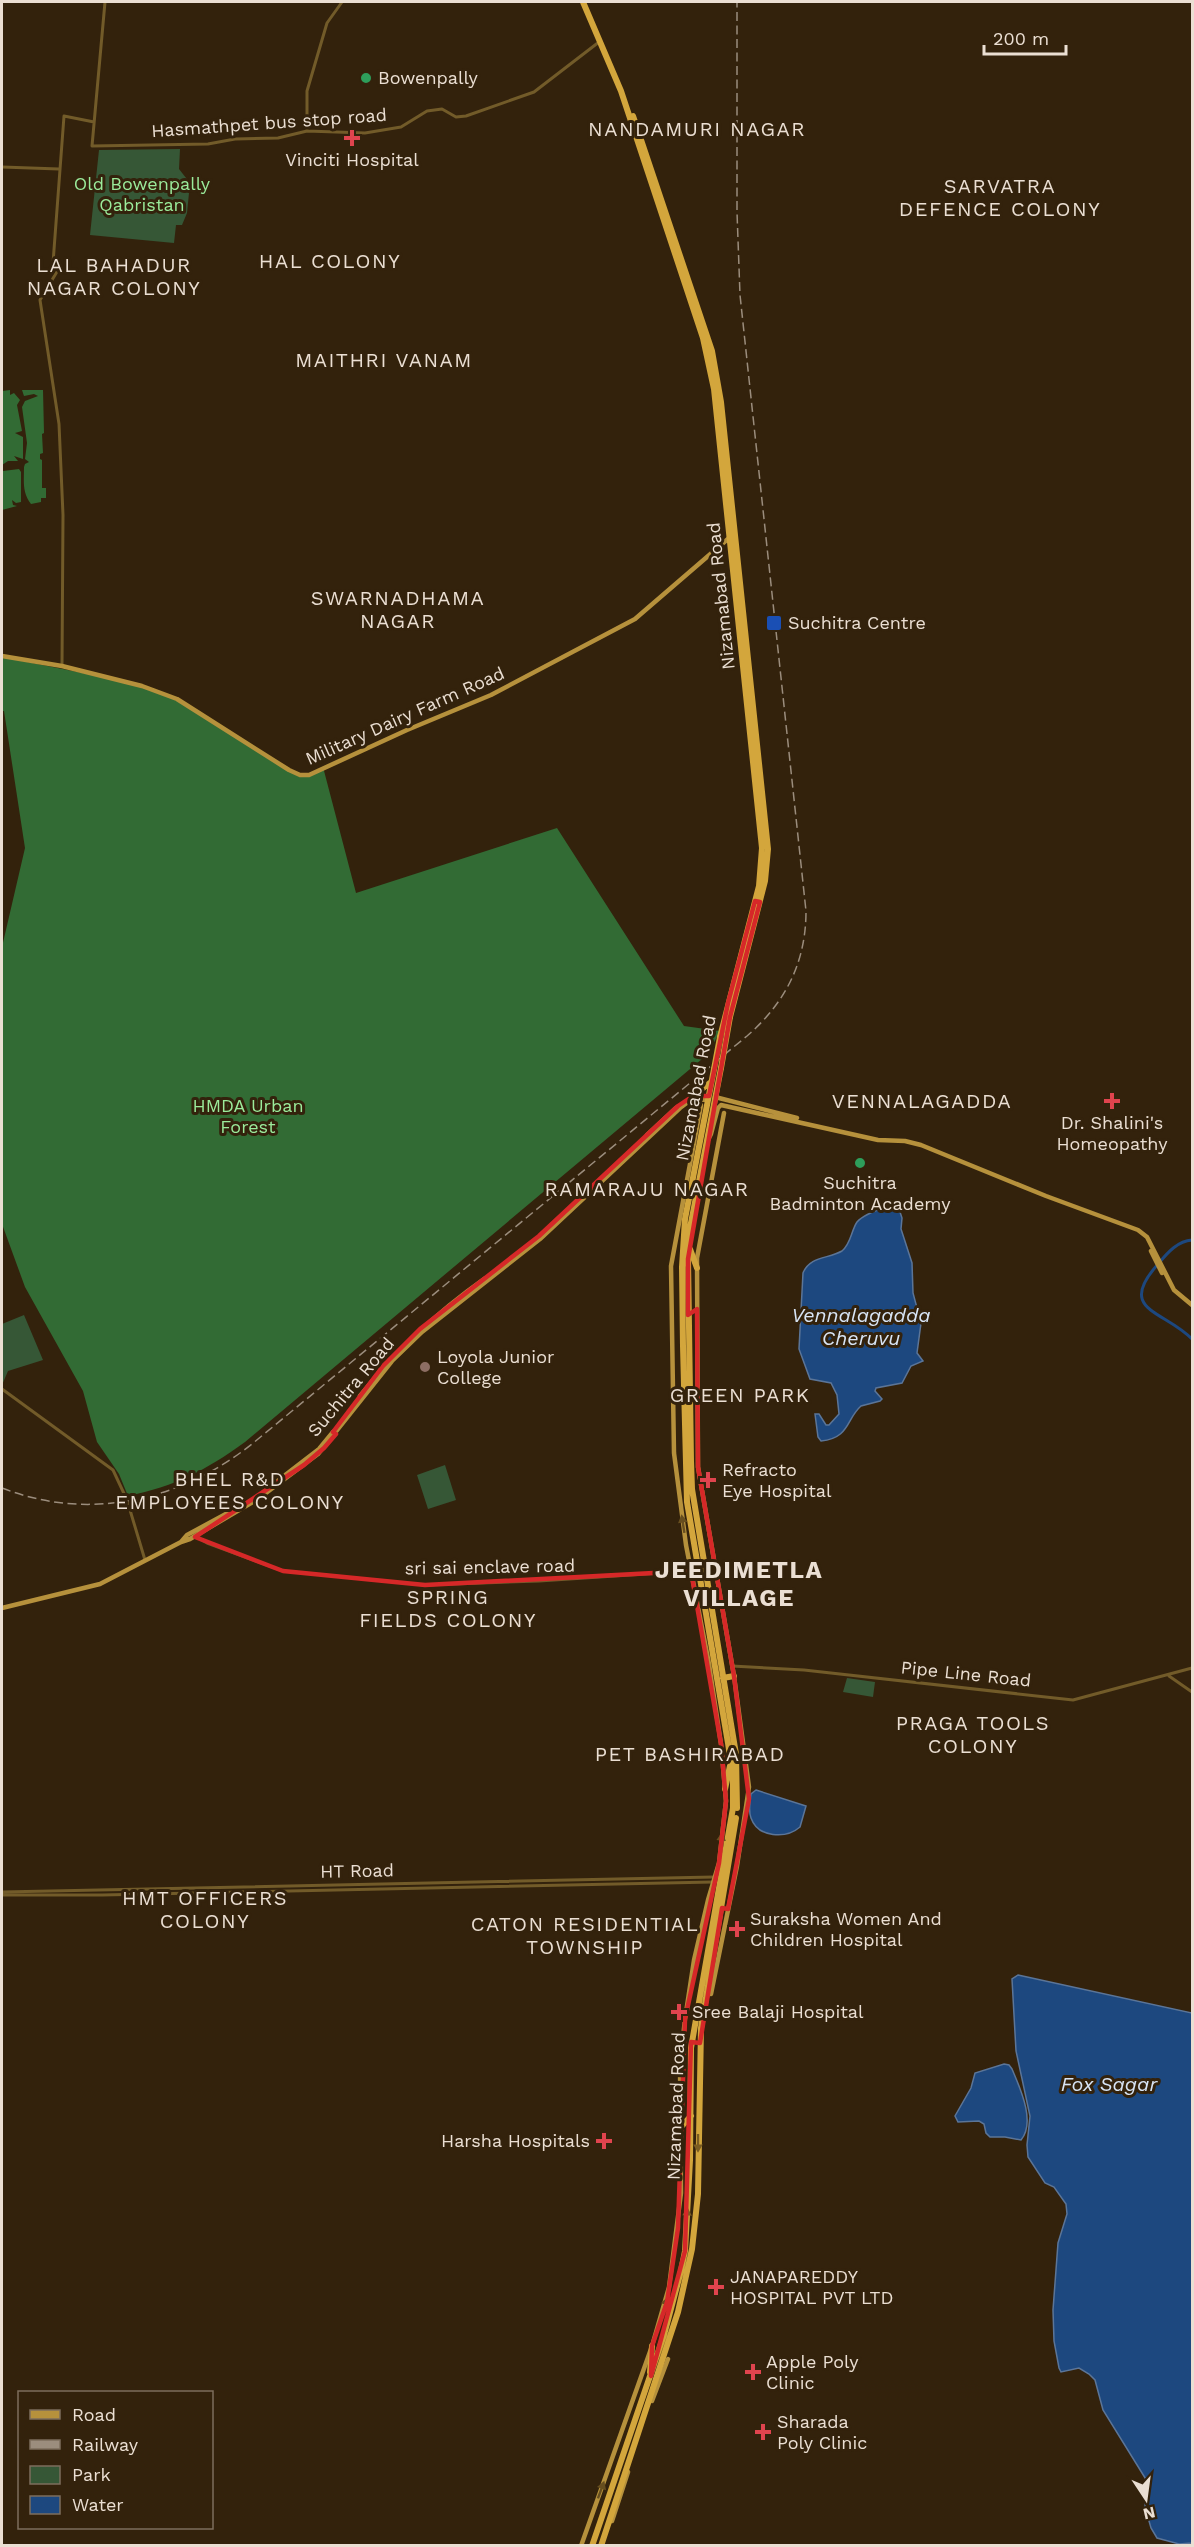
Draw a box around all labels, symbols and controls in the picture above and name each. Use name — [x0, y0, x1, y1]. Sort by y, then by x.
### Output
scale bar — [984, 18, 1066, 56]
text: 200 m — [993, 28, 1049, 49]
place label: Bowenpally — [378, 67, 479, 88]
marker: Bowenpally — [359, 71, 373, 85]
street label: Hasmathpet bus stop road — [150, 104, 387, 141]
district label: NANDAMURI NAGAR — [588, 117, 806, 141]
marker: Vinciti Hospital — [343, 129, 361, 147]
place label: Vinciti Hospital — [285, 149, 419, 170]
park label: Old Bowenpally Qabristan — [74, 173, 211, 215]
district label: SARVATRA DEFENCE COLONY — [899, 174, 1101, 221]
district label: HAL COLONY — [259, 249, 401, 273]
district label: LAL BAHADUR NAGAR COLONY — [27, 253, 201, 300]
district label: MAITHRI VANAM — [295, 348, 473, 372]
street label: Nizamabad Road — [702, 521, 739, 671]
district label: SWARNADHAMA NAGAR — [311, 586, 485, 633]
place label: Suchitra Centre — [788, 612, 926, 633]
marker: Suchitra Centre — [765, 614, 783, 632]
street label: Military Dairy Farm Road — [302, 662, 508, 769]
street label: Nizamabad Road — [671, 1013, 720, 1163]
district label: VENNALAGADDA — [832, 1089, 1012, 1113]
marker: Dr. Shalini's Homeopathy — [1103, 1092, 1121, 1110]
park label: HMDA Urban Forest — [192, 1095, 304, 1137]
place label: Dr. Shalini's Homeopathy — [1056, 1112, 1168, 1154]
marker: Suchitra Badminton Academy — [853, 1156, 867, 1170]
place label: Suchitra Badminton Academy — [770, 1172, 951, 1214]
district label: RAMARAJU NAGAR — [545, 1177, 750, 1201]
water label: Vennalagadda Cheruvu — [791, 1303, 931, 1350]
street label: Suchitra Road — [303, 1333, 398, 1441]
place label: Loyola Junior College — [437, 1346, 554, 1388]
marker: Loyola Junior College — [418, 1360, 432, 1374]
district label: GREEN PARK — [670, 1383, 810, 1407]
place label: Refracto Eye Hospital — [722, 1459, 832, 1501]
district label: BHEL R&D EMPLOYEES COLONY — [115, 1467, 345, 1514]
marker: Refracto Eye Hospital — [699, 1471, 717, 1489]
one-way arrow — [678, 1515, 687, 1534]
street label: sri sai enclave road — [405, 1555, 575, 1578]
district label: JEEDIMETLA VILLAGE — [655, 1556, 823, 1612]
district label: SPRING FIELDS COLONY — [359, 1585, 537, 1632]
street label: Pipe Line Road — [900, 1656, 1032, 1691]
district label: PRAGA TOOLS COLONY — [896, 1711, 1050, 1758]
district label: PET BASHIRABAD — [595, 1742, 785, 1766]
one-way arrow — [716, 1832, 726, 1851]
street label: HT Road — [320, 1859, 394, 1882]
district label: HMT OFFICERS COLONY — [122, 1886, 288, 1933]
place label: Suraksha Women And Children Hospital — [750, 1908, 942, 1950]
district label: CATON RESIDENTIAL TOWNSHIP — [471, 1912, 699, 1959]
marker: Suraksha Women And Children Hospital — [728, 1920, 746, 1938]
place label: Sree Balaji Hospital — [692, 2001, 864, 2022]
marker: Sree Balaji Hospital — [670, 2003, 688, 2021]
street label: Nizamabad Road — [662, 2032, 689, 2180]
water label: Fox Sagar — [1061, 2072, 1158, 2096]
place label: Harsha Hospitals — [441, 2130, 590, 2151]
marker: Harsha Hospitals — [595, 2132, 613, 2150]
one-way arrow — [693, 2133, 703, 2152]
one-way arrow — [683, 2208, 692, 2227]
place label: JANAPAREDDY HOSPITAL PVT LTD — [730, 2266, 893, 2308]
marker: JANAPAREDDY HOSPITAL PVT LTD — [707, 2278, 725, 2296]
one-way arrow — [661, 2297, 670, 2315]
place label: Apple Poly Clinic — [766, 2351, 859, 2393]
marker: Apple Poly Clinic — [744, 2363, 762, 2381]
legend — [18, 2391, 213, 2529]
text: Road — [72, 2404, 116, 2425]
place label: Sharada Poly Clinic — [777, 2411, 867, 2453]
marker: Sharada Poly Clinic — [754, 2423, 772, 2441]
text: Railway — [72, 2434, 139, 2455]
text: Park — [72, 2464, 111, 2485]
north arrow — [1116, 2469, 1176, 2529]
one-way arrow — [596, 2481, 606, 2499]
text: Water — [72, 2494, 124, 2515]
text: N — [1141, 2503, 1157, 2524]

